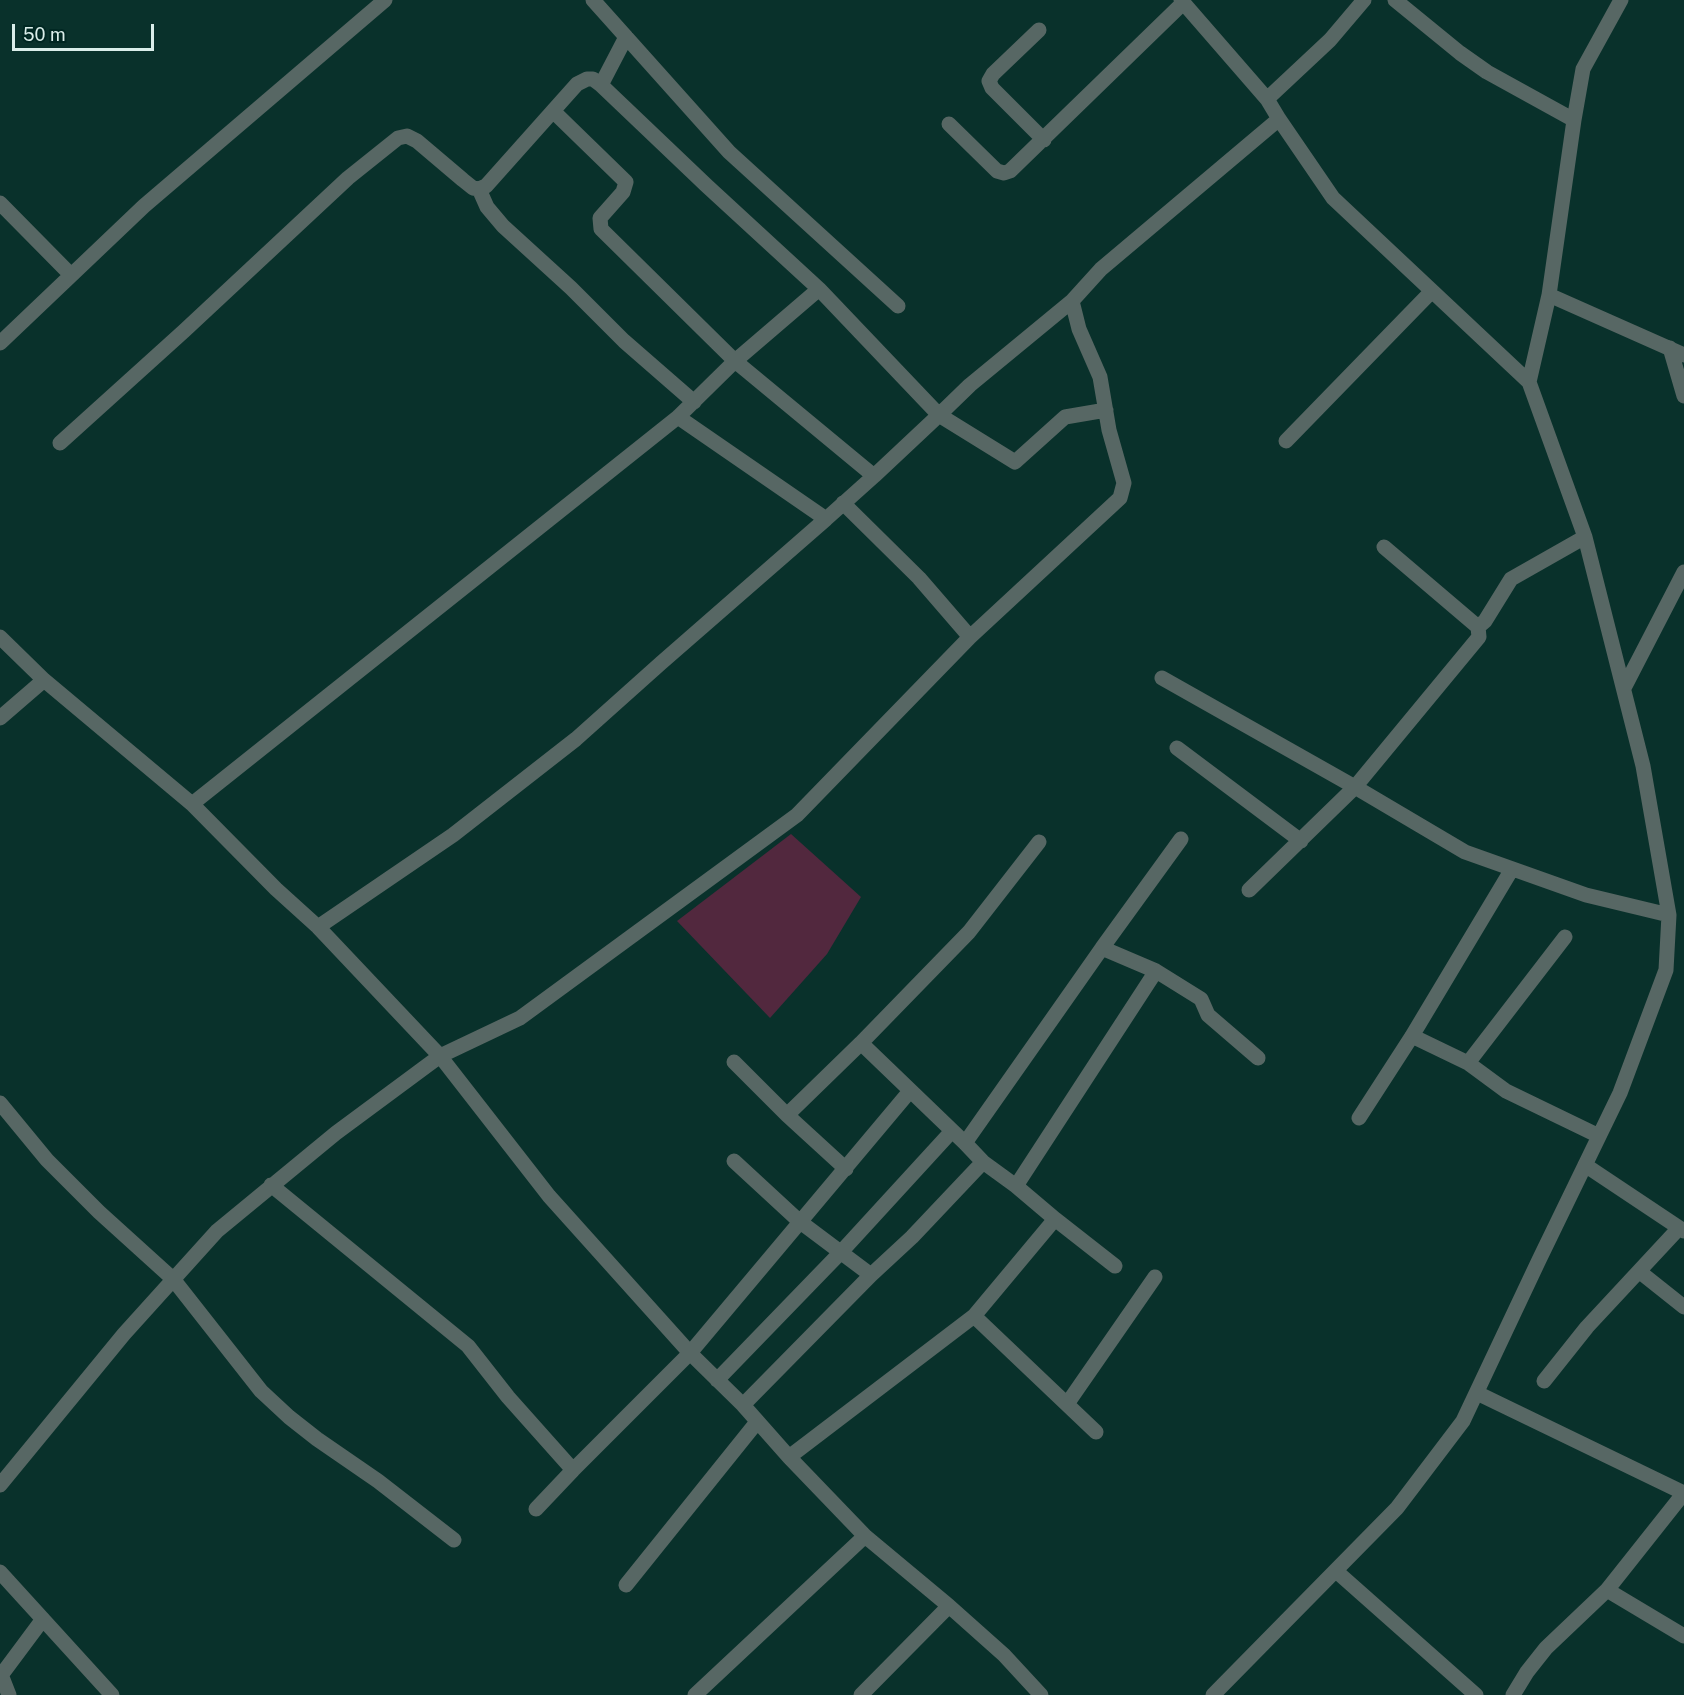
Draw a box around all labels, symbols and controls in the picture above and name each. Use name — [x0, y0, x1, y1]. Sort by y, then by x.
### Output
scale bar — [15, 12, 158, 50]
text: 50 m — [23, 24, 66, 45]

